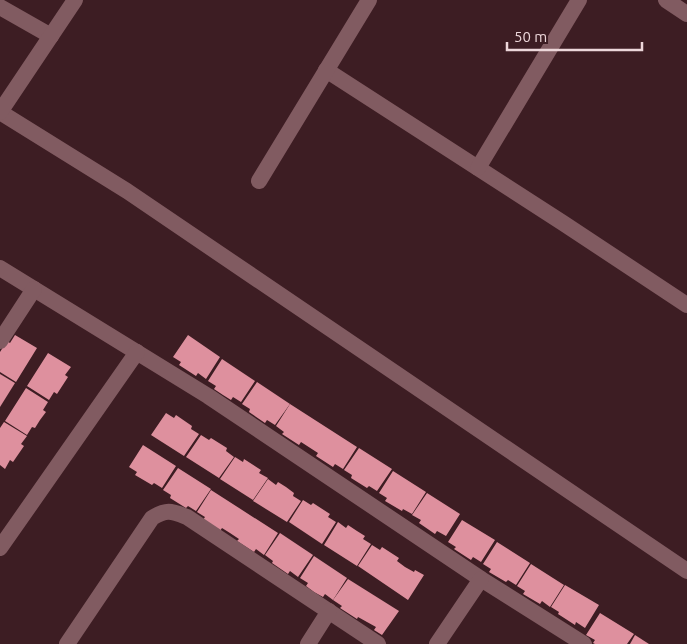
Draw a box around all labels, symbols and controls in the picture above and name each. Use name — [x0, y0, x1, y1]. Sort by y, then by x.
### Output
scale bar — [507, 20, 642, 52]
text: 50 m — [514, 28, 547, 45]

